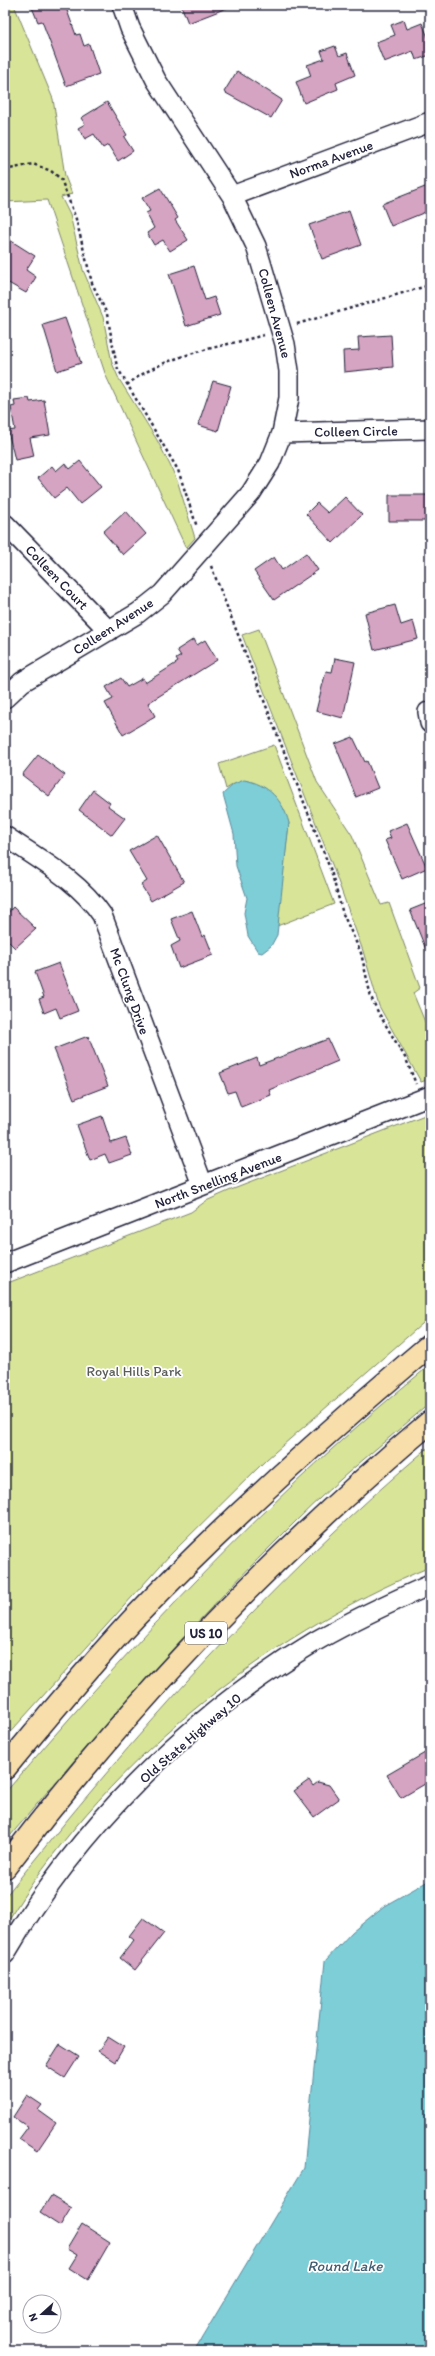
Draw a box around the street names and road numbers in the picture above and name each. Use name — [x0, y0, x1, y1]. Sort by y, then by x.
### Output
street label: Norma Avenue — [287, 136, 376, 183]
street label: Colleen Avenue — [254, 266, 295, 360]
street label: Colleen Circle — [314, 422, 398, 441]
street label: Colleen Court — [22, 542, 92, 613]
street label: Colleen Avenue — [70, 594, 157, 659]
street label: Mc Clung Drive — [106, 945, 153, 1037]
street label: North Snelling Avenue — [152, 1148, 284, 1213]
road number: US 10 — [185, 1622, 227, 1644]
street label: Old State Highway 10 — [136, 1689, 245, 1787]

